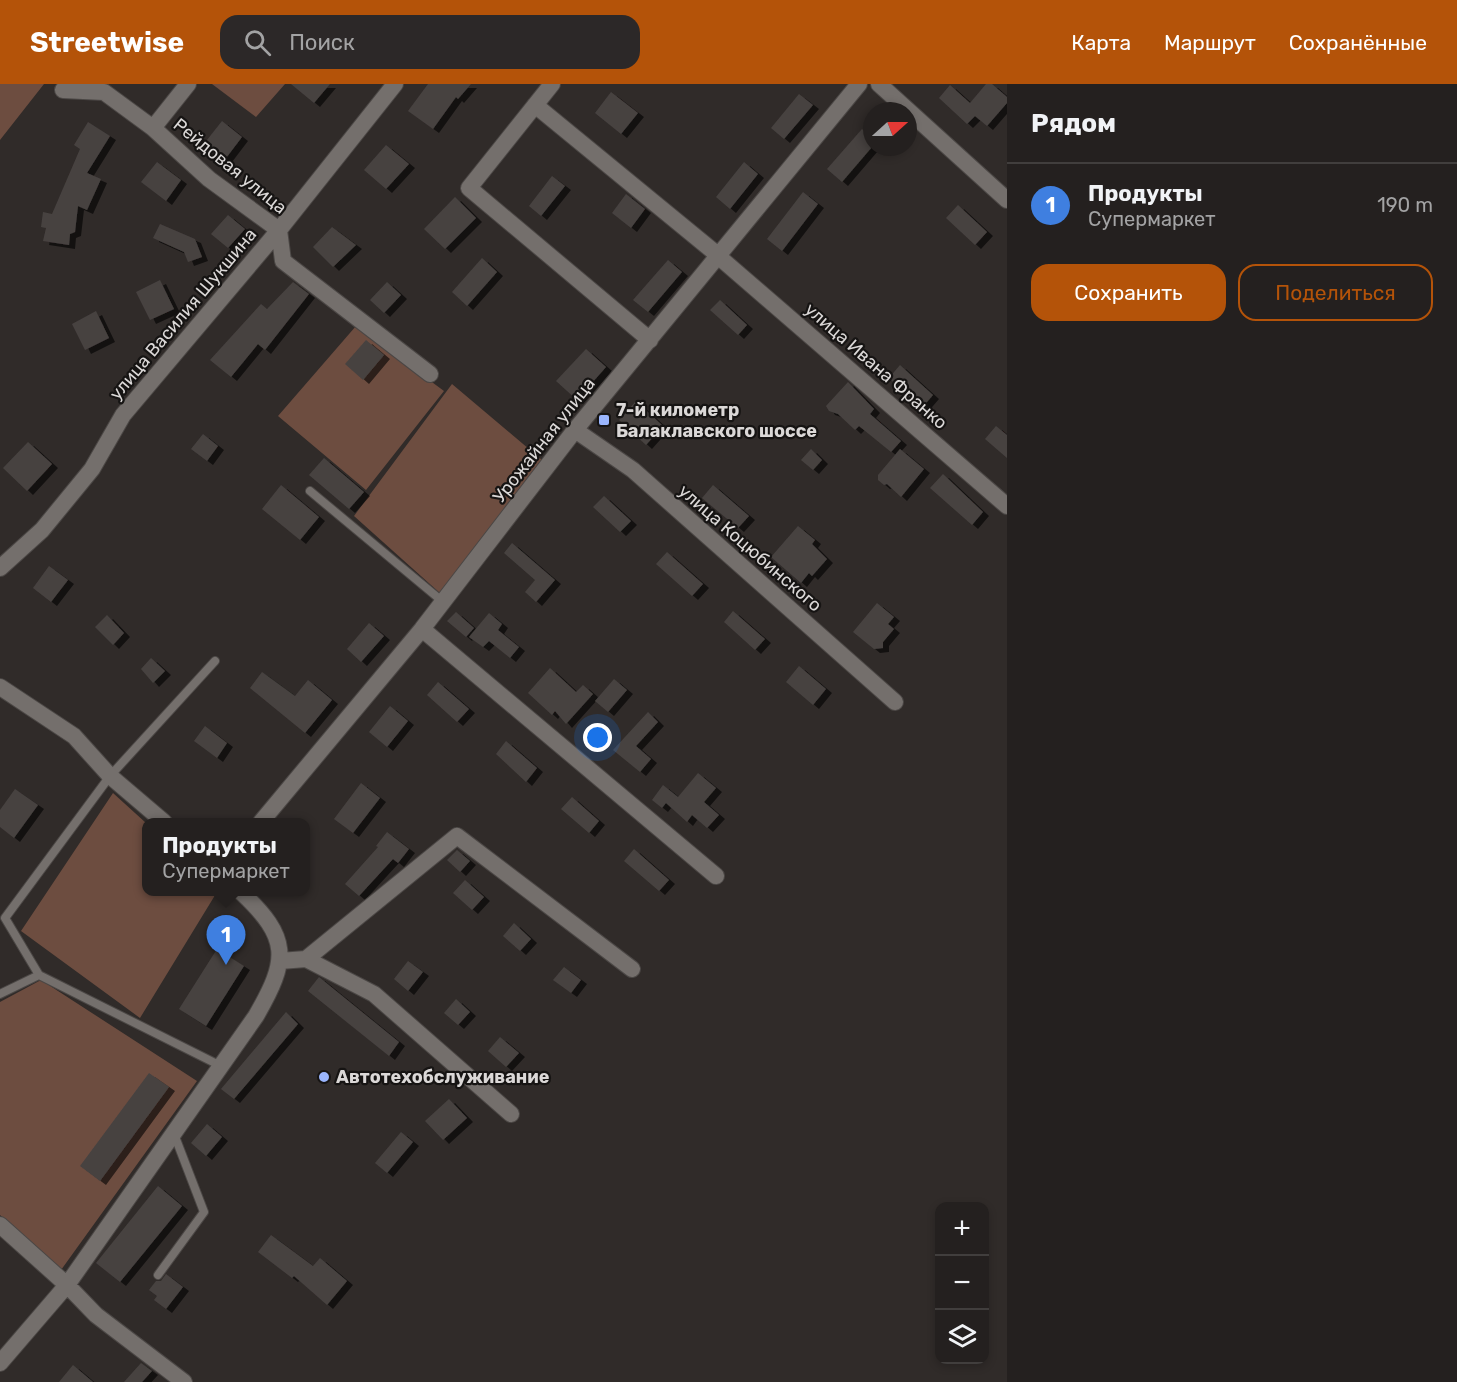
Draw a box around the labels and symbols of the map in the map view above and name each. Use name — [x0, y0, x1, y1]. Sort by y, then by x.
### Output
north arrow — [863, 102, 917, 156]
street label: Рейдовая улица — [169, 113, 291, 219]
street label: улица Василия Шукшина — [105, 224, 261, 404]
street label: улица Ивана Франко — [800, 298, 952, 434]
street label: Урожайная улица — [488, 373, 600, 507]
place label: 7-й километр Балаклавского шоссе — [616, 399, 817, 442]
marker: 7-й километр Балаклавского шоссе — [597, 413, 611, 427]
street label: улица Коцюбинского — [674, 480, 826, 616]
your location — [583, 723, 612, 752]
pin: 1 — [206, 916, 246, 965]
place label: Автотехобслуживание — [336, 1066, 550, 1088]
marker: Автотехобслуживание — [317, 1070, 331, 1084]

